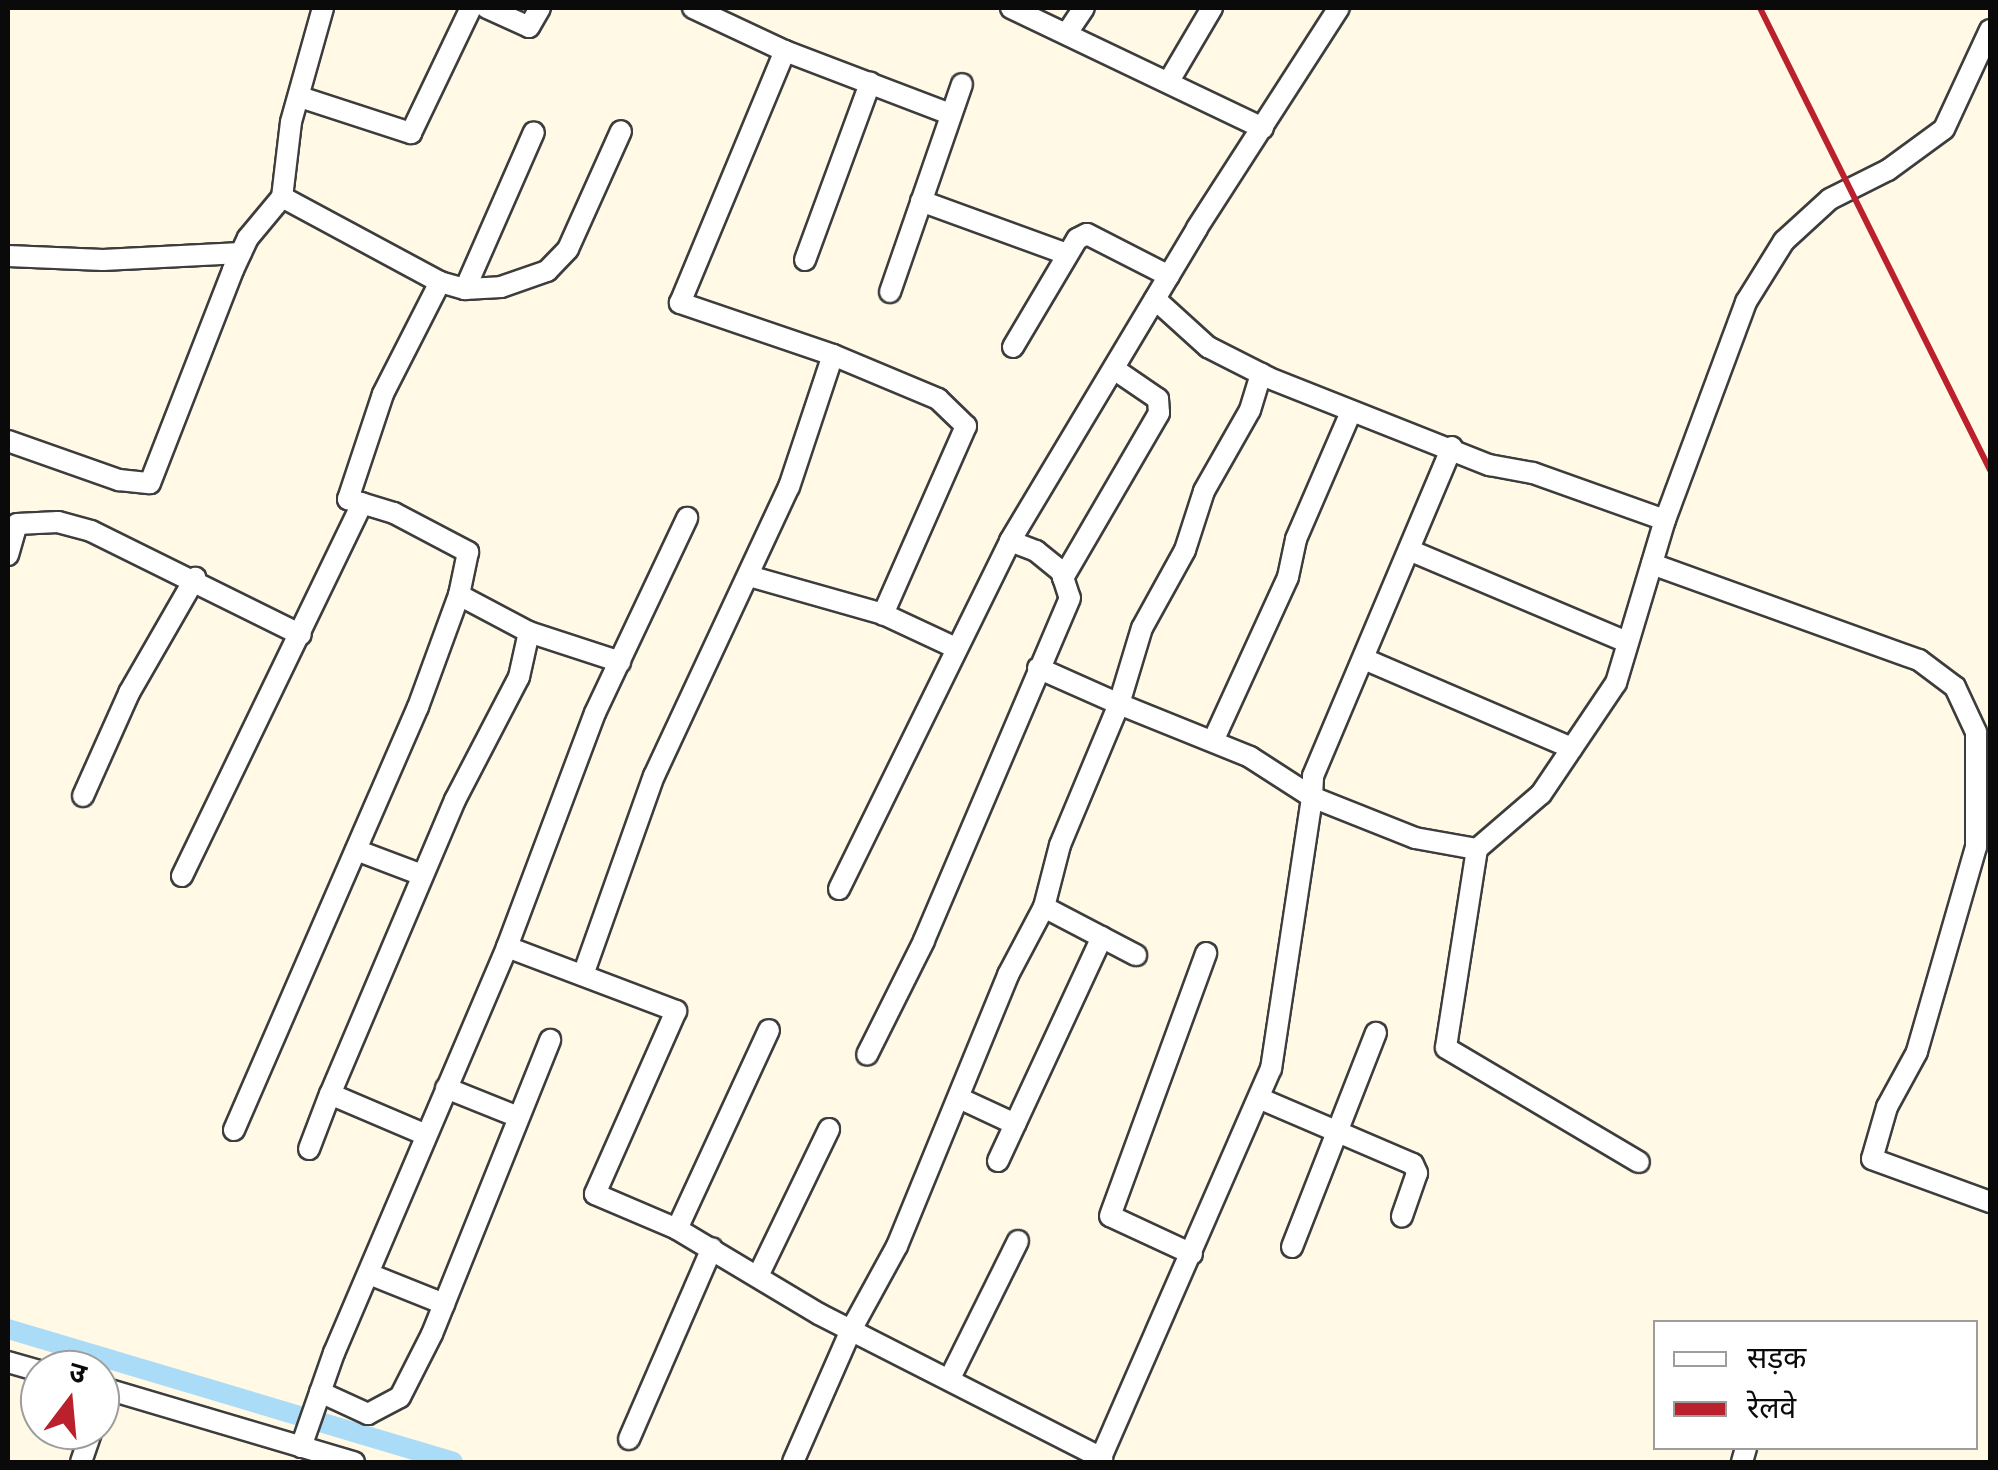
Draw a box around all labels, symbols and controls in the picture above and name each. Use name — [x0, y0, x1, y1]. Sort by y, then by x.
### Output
legend — [1653, 1320, 1978, 1450]
text: सड़क — [1747, 1339, 1806, 1376]
north arrow — [20, 1350, 120, 1450]
text: उ — [65, 1354, 91, 1392]
text: रेलवे — [1747, 1389, 1796, 1426]

